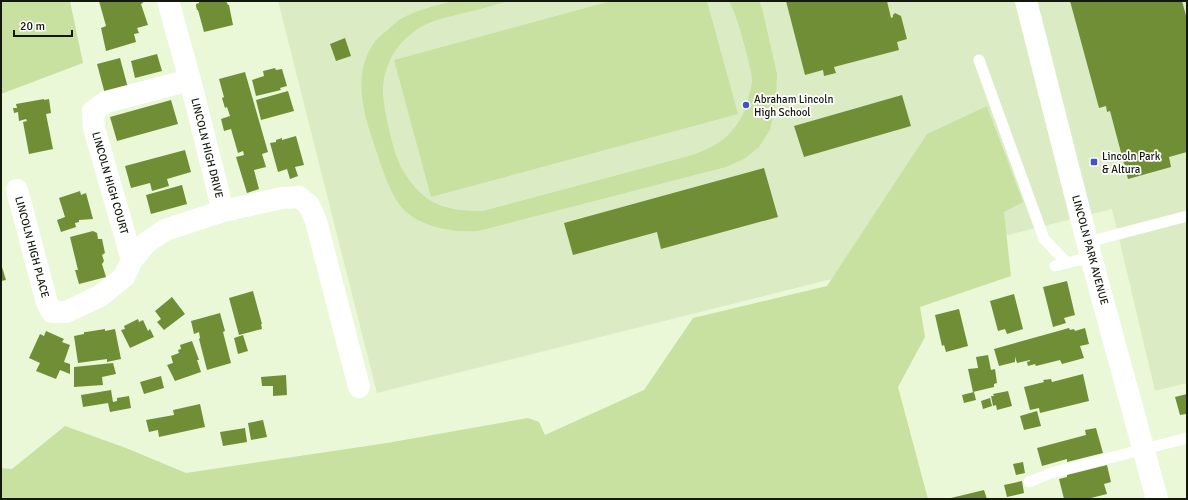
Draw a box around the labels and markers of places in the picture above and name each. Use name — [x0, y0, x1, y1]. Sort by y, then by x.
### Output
place label: Abraham Lincoln High School — [754, 93, 833, 119]
marker: Abraham Lincoln High School — [741, 100, 751, 110]
place label: Lincoln Park & Altura — [1102, 150, 1161, 176]
marker: Lincoln Park & Altura — [1089, 157, 1099, 167]

